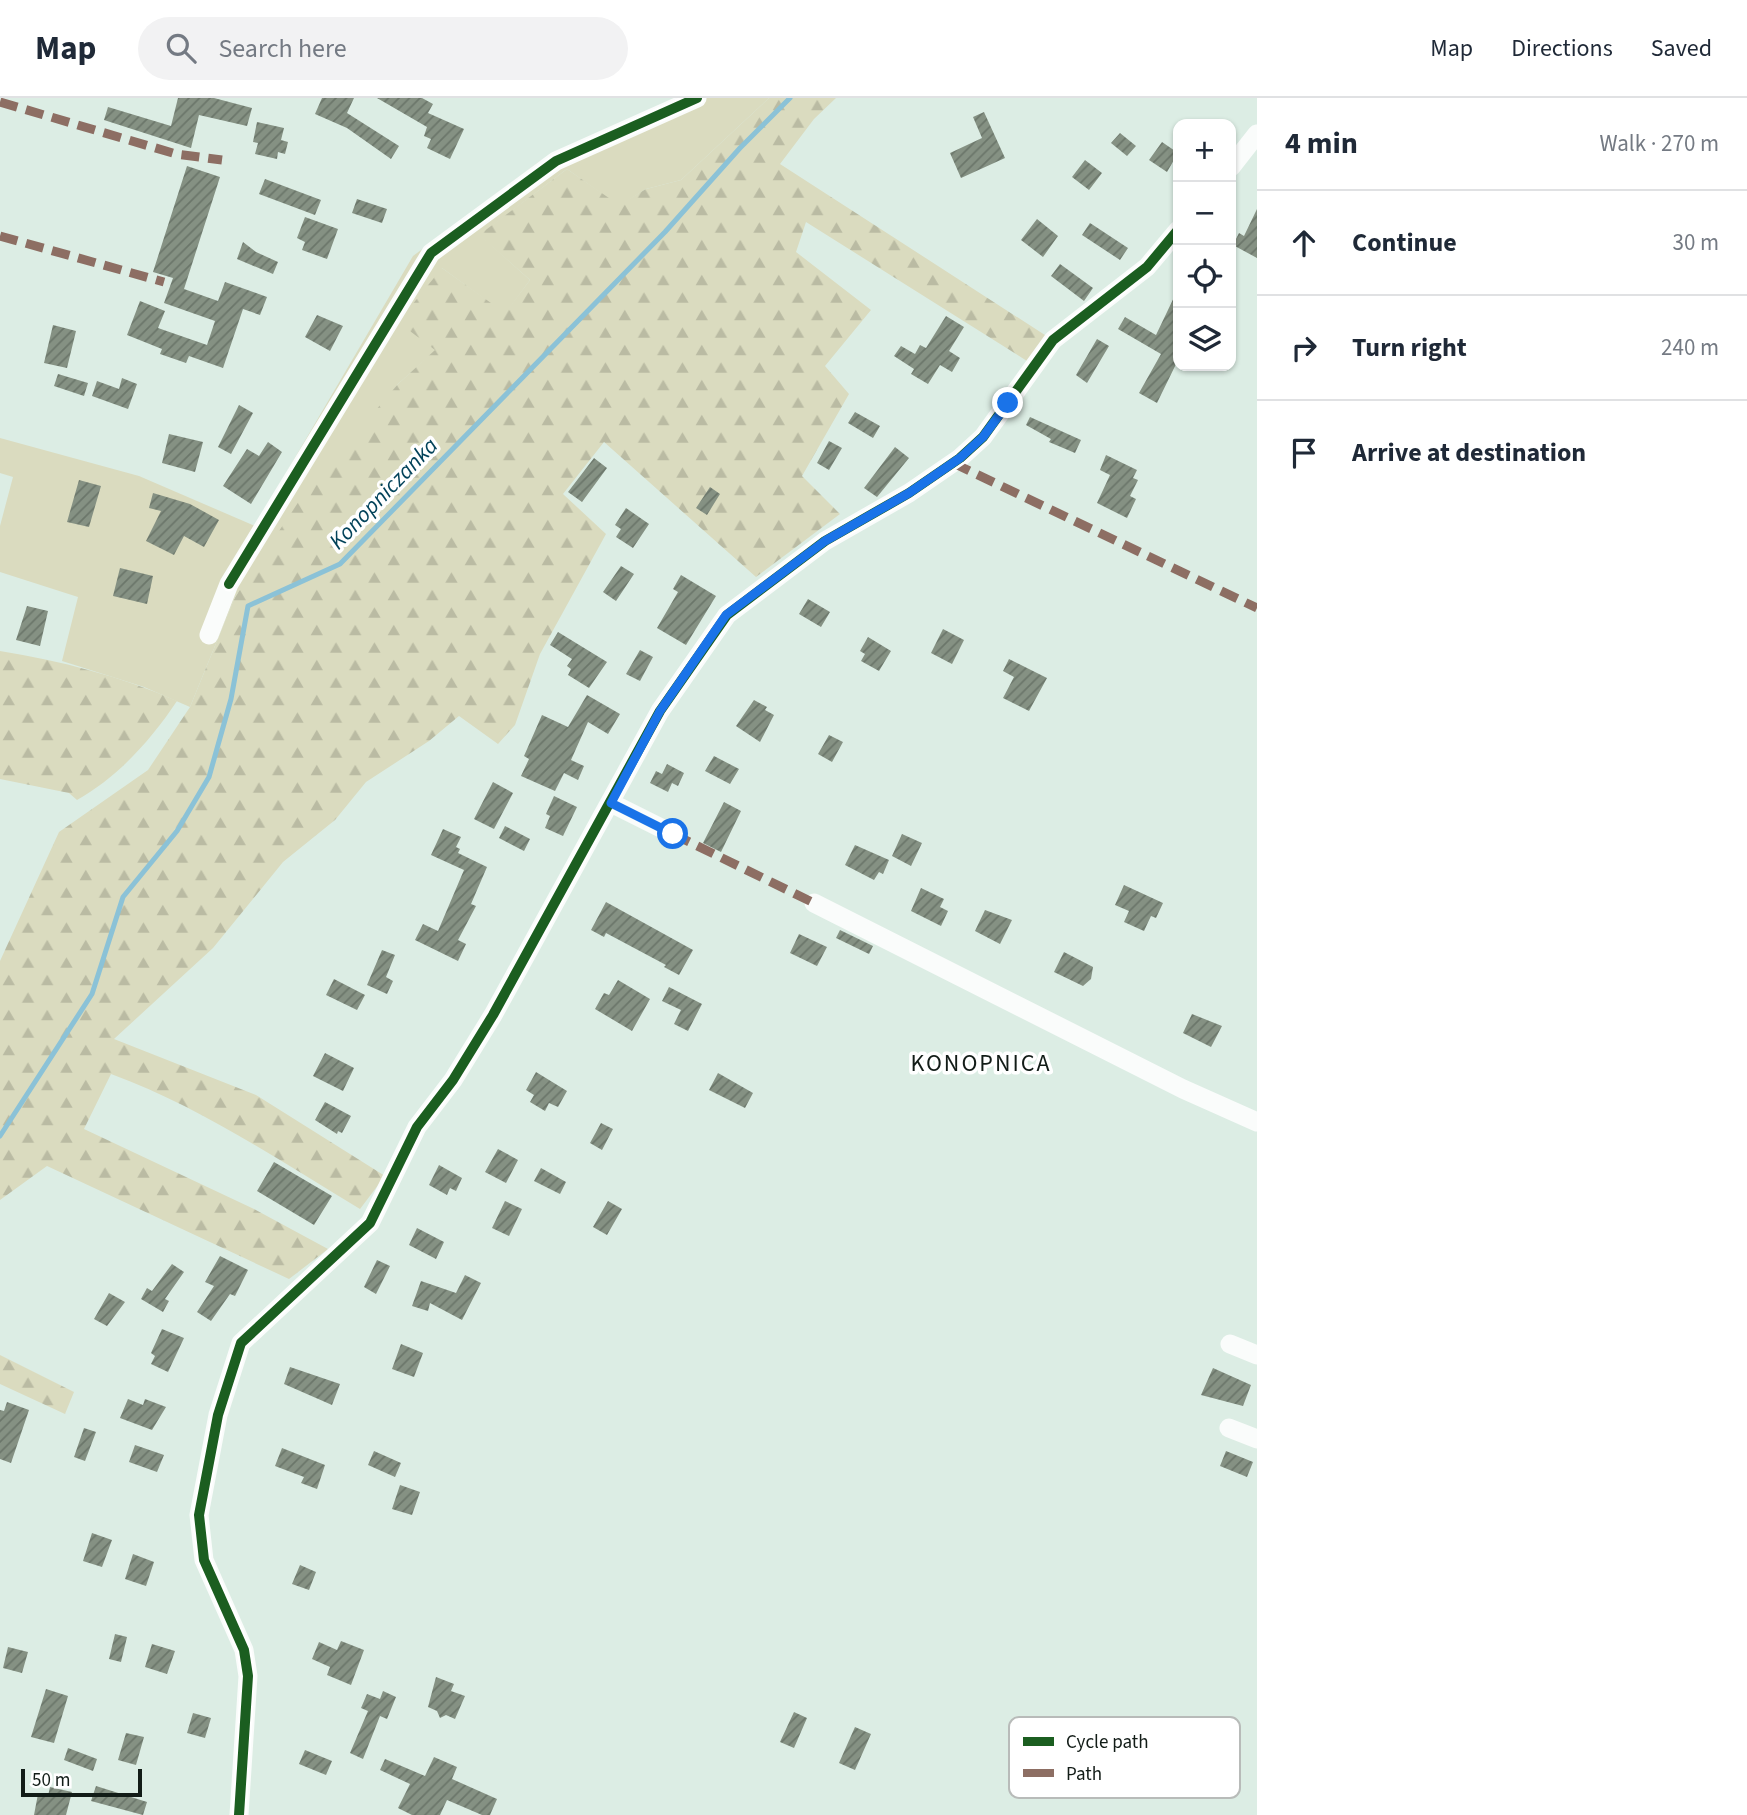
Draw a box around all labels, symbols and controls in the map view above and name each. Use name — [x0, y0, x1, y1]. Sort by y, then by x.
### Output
search box — [138, 17, 628, 80]
text: Map — [35, 25, 96, 72]
icon: search — [162, 29, 200, 67]
text: Search here — [218, 30, 347, 67]
text: Map — [1430, 31, 1473, 66]
text: Directions — [1511, 31, 1613, 66]
text: Saved — [1651, 31, 1712, 66]
map controls — [1173, 119, 1236, 371]
button: + — [1173, 119, 1236, 182]
text: 4 min — [1285, 122, 1358, 165]
text: Walk · 270 m — [1600, 127, 1719, 160]
button: − — [1173, 182, 1236, 245]
icon: ahead — [1285, 224, 1323, 262]
text: Continue — [1352, 224, 1457, 261]
text: 30 m — [1672, 226, 1719, 259]
button: locate — [1173, 245, 1236, 308]
button: layers — [1173, 308, 1236, 371]
icon: right — [1285, 329, 1323, 367]
text: Turn right — [1352, 329, 1467, 366]
text: 240 m — [1661, 331, 1719, 364]
route end — [992, 387, 1023, 418]
water label: Konopniczanka — [321, 430, 445, 557]
icon: arrive — [1285, 434, 1323, 472]
text: Arrive at destination — [1352, 434, 1586, 471]
route start — [657, 818, 688, 849]
district label: KONOPNICA — [911, 1046, 1051, 1081]
legend — [1009, 1717, 1240, 1798]
text: Cycle path — [1066, 1729, 1148, 1756]
text: Path — [1066, 1761, 1102, 1788]
scale bar — [21, 1766, 142, 1798]
text: 50 m — [32, 1767, 70, 1794]

